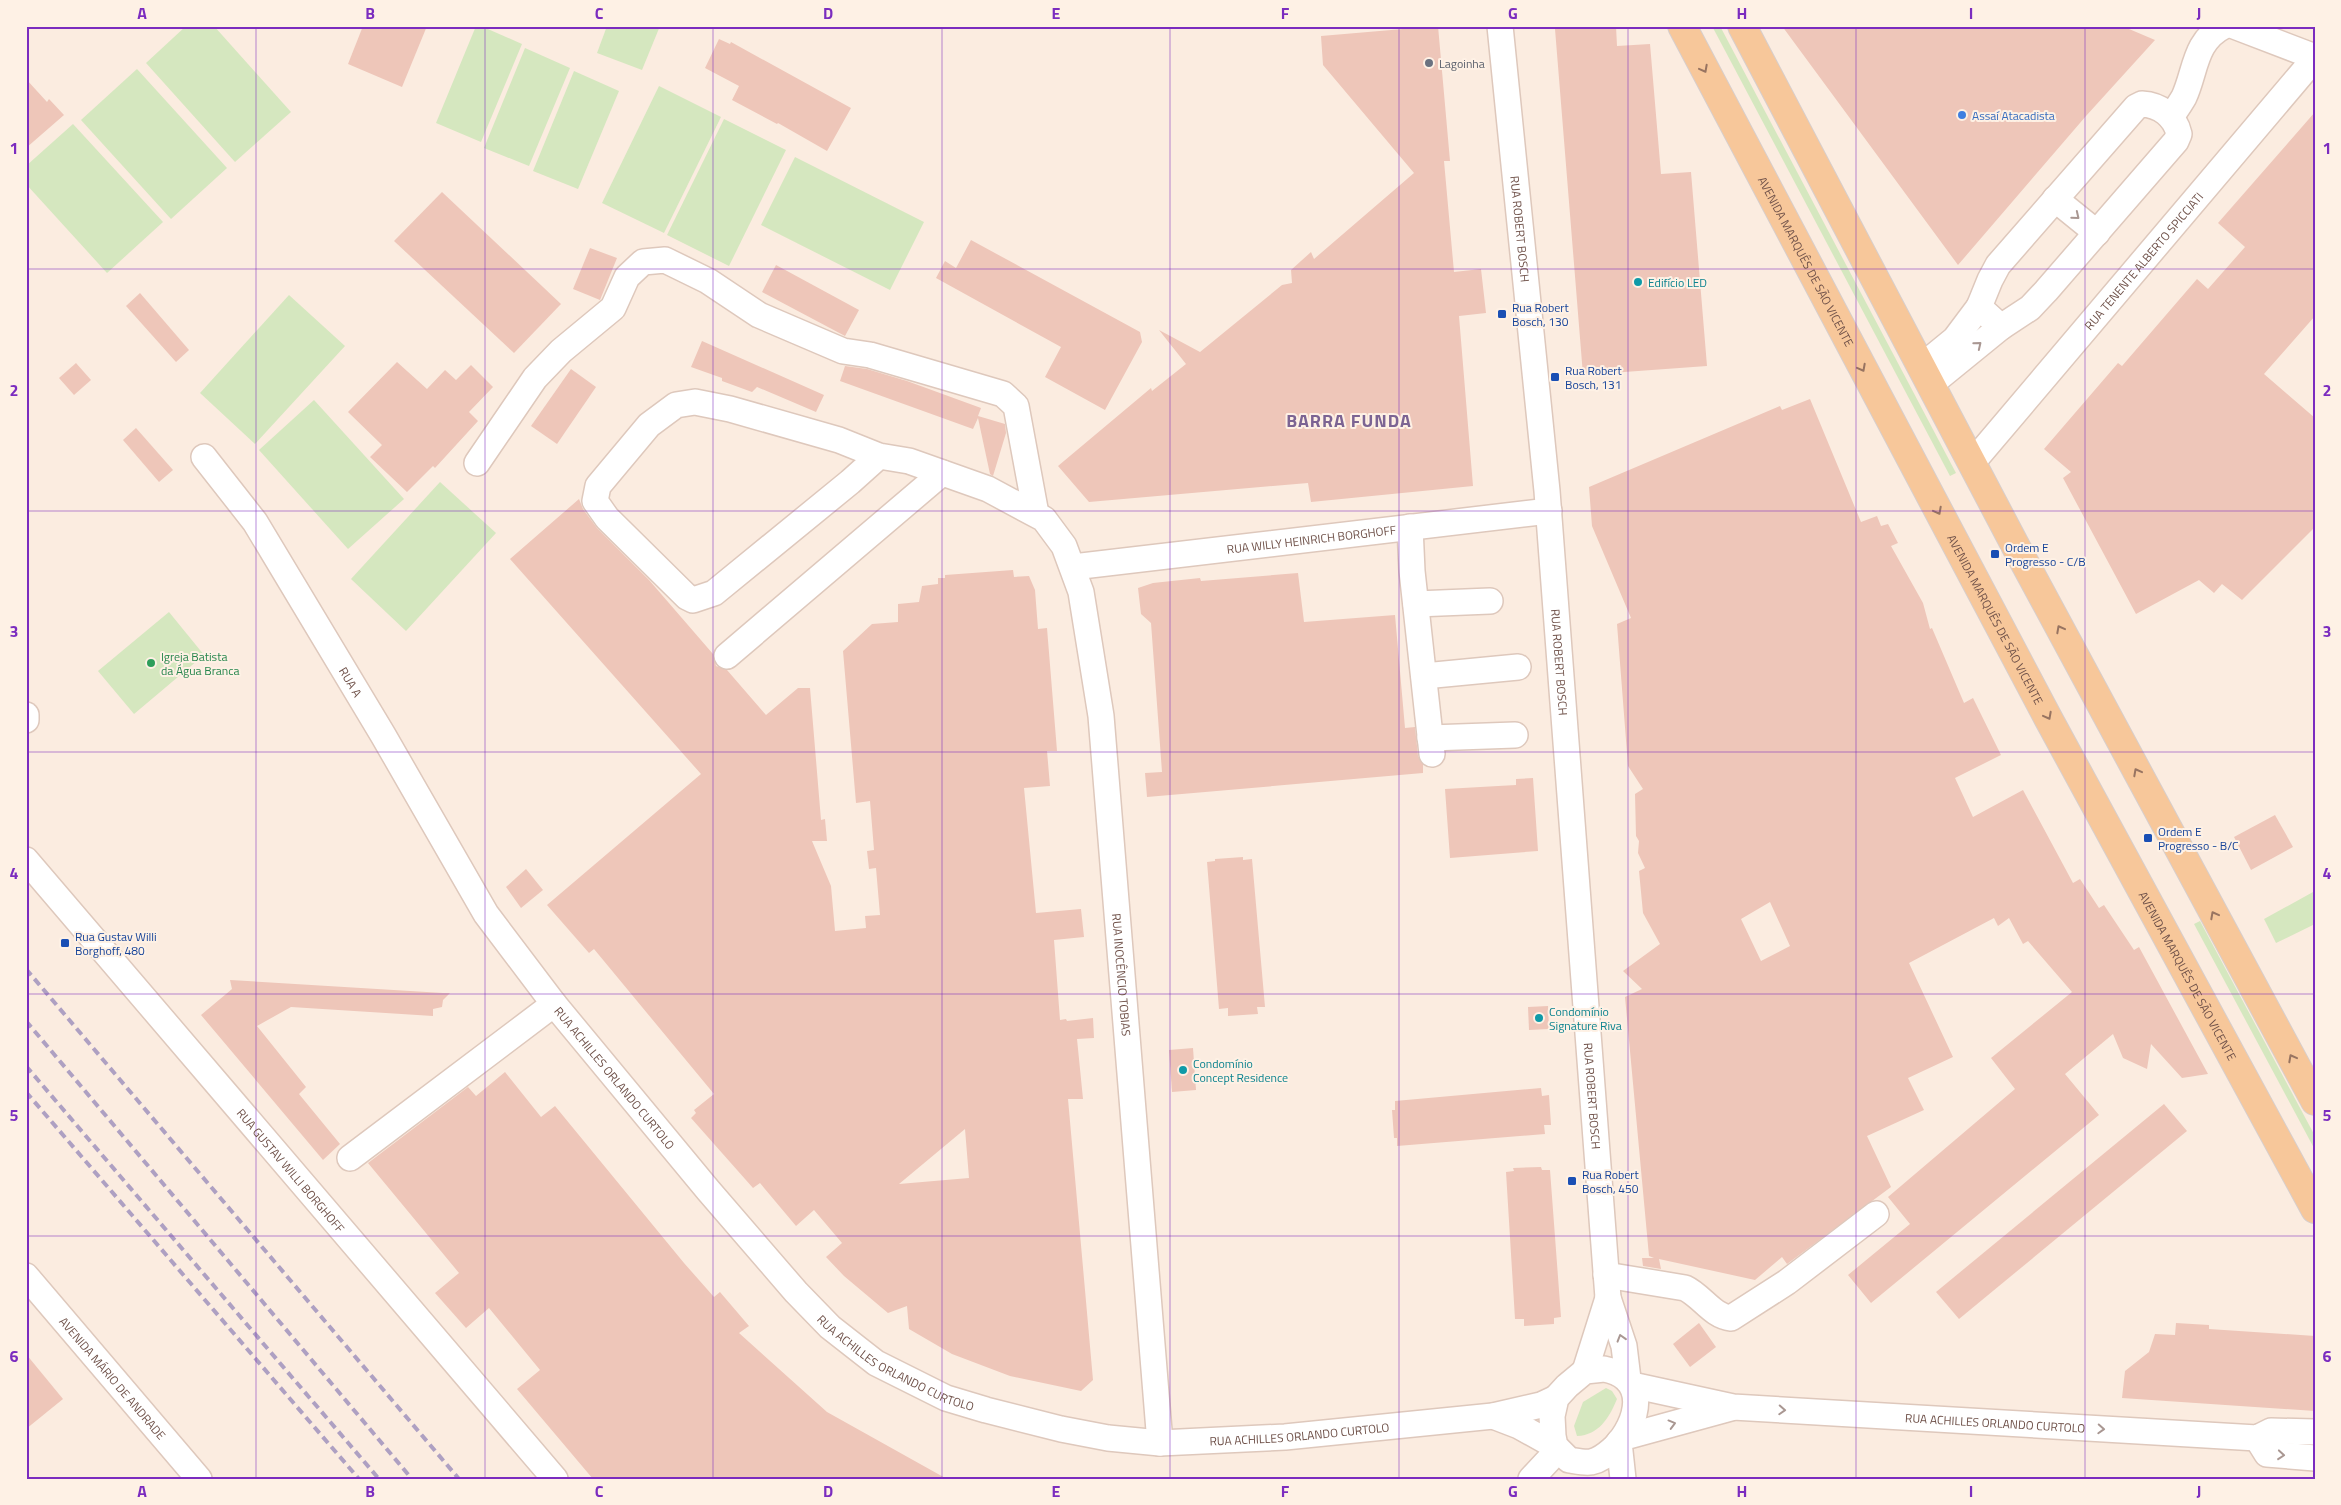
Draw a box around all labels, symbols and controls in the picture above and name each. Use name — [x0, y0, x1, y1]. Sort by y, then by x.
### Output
text: A — [137, 1, 147, 25]
text: B — [365, 1, 375, 25]
text: C — [595, 1, 604, 25]
text: D — [823, 1, 833, 25]
text: E — [1052, 1, 1061, 25]
text: F — [1281, 1, 1290, 25]
text: G — [1508, 1, 1518, 25]
text: H — [1737, 1, 1747, 25]
text: I — [1969, 1, 1973, 25]
text: J — [2197, 1, 2201, 25]
place label: Lagoinha — [1439, 54, 1485, 73]
marker: Lagoinha — [1423, 57, 1435, 69]
one-way arrow — [1698, 64, 1708, 73]
place label: Assaí Atacadista — [1972, 106, 2055, 125]
marker: Assaí Atacadista — [1956, 109, 1968, 121]
text: 1 — [10, 136, 18, 160]
text: 1 — [2323, 136, 2331, 160]
street label: AVENIDA MARQUÊS DE SÃO VICENTE — [1754, 173, 1859, 350]
street label: RUA ROBERT BOSCH — [1506, 175, 1535, 283]
street label: RUA TENENTE ALBERTO SPICCIATI — [2079, 188, 2207, 334]
one-way arrow — [2070, 210, 2079, 219]
place label: Edifício LED — [1648, 273, 1707, 292]
marker: Edifício LED — [1632, 276, 1644, 288]
place label: Rua Robert Bosch, 130 — [1512, 298, 1570, 331]
marker: Rua Robert Bosch, 130 — [1496, 308, 1508, 320]
one-way arrow — [1972, 342, 1981, 350]
place label: Rua Robert Bosch, 131 — [1565, 361, 1623, 394]
one-way arrow — [1856, 363, 1866, 372]
marker: Rua Robert Bosch, 131 — [1549, 371, 1561, 383]
text: 2 — [10, 378, 18, 402]
text: 2 — [2323, 378, 2331, 402]
district label: BARRA FUNDA — [1286, 407, 1412, 434]
one-way arrow — [1932, 506, 1942, 515]
street label: RUA WILLY HEINRICH BORGHOFF — [1226, 520, 1397, 558]
street label: AVENIDA MARQUÊS DE SÃO VICENTE — [1943, 531, 2049, 708]
place label: Ordem E Progresso - C/B — [2005, 538, 2086, 571]
marker: Ordem E Progresso - C/B — [1989, 548, 2001, 560]
street label: RUA ROBERT BOSCH — [1546, 608, 1573, 716]
text: 3 — [10, 619, 18, 643]
text: 3 — [2323, 619, 2331, 643]
one-way arrow — [2057, 625, 2067, 634]
place label: Igreja Batista da Água Branca — [161, 647, 239, 680]
marker: Igreja Batista da Água Branca — [145, 657, 157, 669]
street label: RUA A — [335, 663, 367, 700]
one-way arrow — [2042, 711, 2052, 720]
one-way arrow — [2133, 769, 2143, 778]
place label: Ordem E Progresso - B/C — [2158, 822, 2239, 855]
marker: Ordem E Progresso - B/C — [2142, 832, 2154, 844]
text: 4 — [10, 861, 19, 885]
text: 4 — [2323, 861, 2332, 885]
street label: AVENIDA MARQUÊS DE SÃO VICENTE — [2134, 887, 2242, 1064]
one-way arrow — [2211, 912, 2221, 921]
street label: RUA INOCÊNCIO TOBIAS — [1108, 913, 1136, 1037]
place label: Rua Gustav Willi Borghoff, 480 — [75, 927, 157, 960]
marker: Rua Gustav Willi Borghoff, 480 — [59, 937, 71, 949]
street label: RUA ACHILLES ORLANDO CURTOLO — [550, 1002, 680, 1153]
place label: Condomínio Signature Riva — [1549, 1002, 1622, 1035]
marker: Condomínio Signature Riva — [1533, 1012, 1545, 1024]
street label: RUA ROBERT BOSCH — [1579, 1042, 1606, 1150]
place label: Condomínio Concept Residence — [1193, 1054, 1288, 1087]
one-way arrow — [2288, 1055, 2298, 1064]
marker: Condomínio Concept Residence — [1177, 1064, 1189, 1076]
text: 5 — [10, 1103, 19, 1127]
text: 5 — [2323, 1103, 2332, 1127]
street label: RUA GUSTAV WILLI BORGHOFF — [232, 1104, 350, 1236]
place label: Rua Robert Bosch, 450 — [1582, 1165, 1640, 1198]
marker: Rua Robert Bosch, 450 — [1566, 1175, 1578, 1187]
street label: RUA ACHILLES ORLANDO CURTOLO — [813, 1310, 977, 1415]
street label: AVENIDA MÁRIO DE ANDRADE — [55, 1312, 171, 1444]
one-way arrow — [1617, 1334, 1627, 1343]
text: 6 — [10, 1344, 19, 1368]
text: 6 — [2323, 1344, 2332, 1368]
one-way arrow — [1778, 1405, 1786, 1416]
street label: RUA ACHILLES ORLANDO CURTOLO — [1905, 1408, 2086, 1437]
street label: RUA ACHILLES ORLANDO CURTOLO — [1209, 1417, 1390, 1450]
one-way arrow — [1667, 1420, 1675, 1430]
one-way arrow — [2097, 1423, 2105, 1434]
one-way arrow — [2278, 1449, 2286, 1460]
text: A — [137, 1479, 147, 1503]
text: B — [365, 1479, 375, 1503]
text: C — [595, 1479, 604, 1503]
text: D — [823, 1479, 833, 1503]
text: E — [1052, 1479, 1061, 1503]
text: F — [1281, 1479, 1290, 1503]
text: G — [1508, 1479, 1518, 1503]
text: H — [1737, 1479, 1747, 1503]
text: I — [1969, 1479, 1973, 1503]
text: J — [2197, 1479, 2201, 1503]

